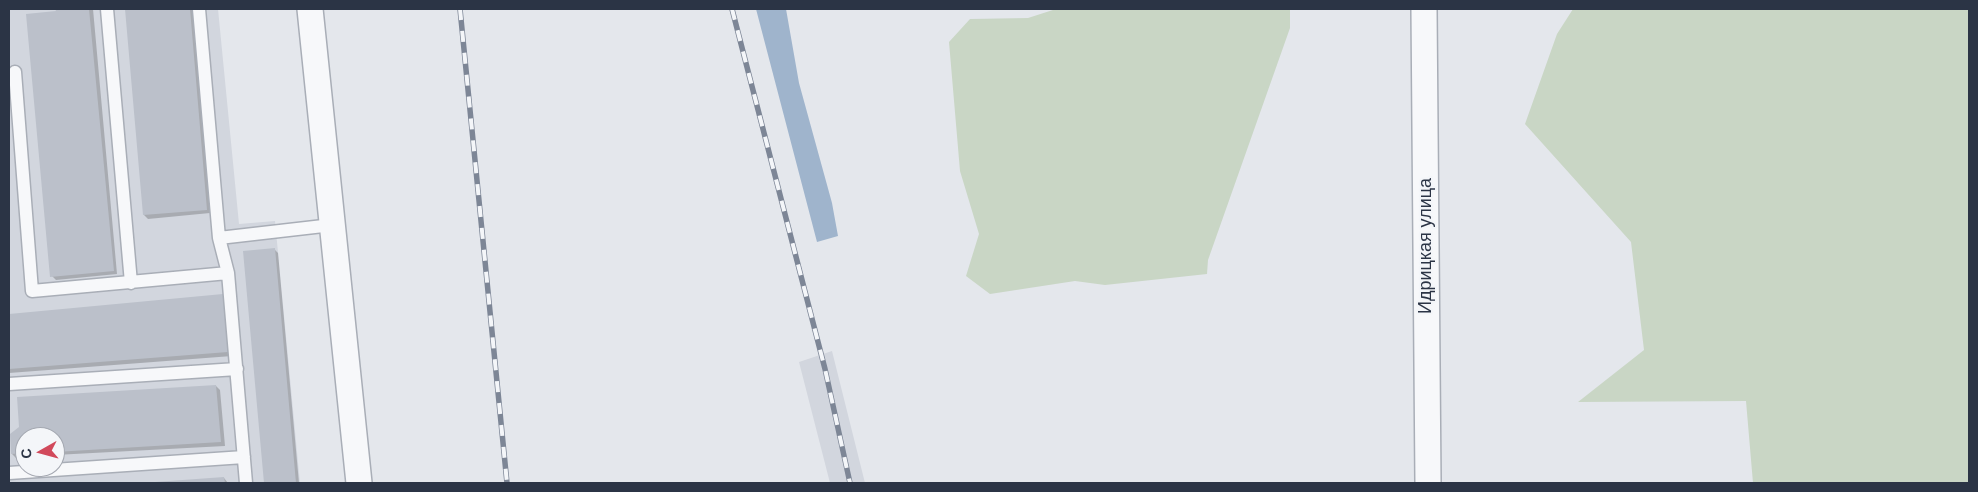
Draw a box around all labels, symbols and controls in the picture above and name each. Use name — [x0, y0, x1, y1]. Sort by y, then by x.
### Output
street label: Идрицкая улица — [1415, 178, 1437, 314]
north arrow — [15, 427, 65, 477]
text: С — [17, 448, 36, 460]

